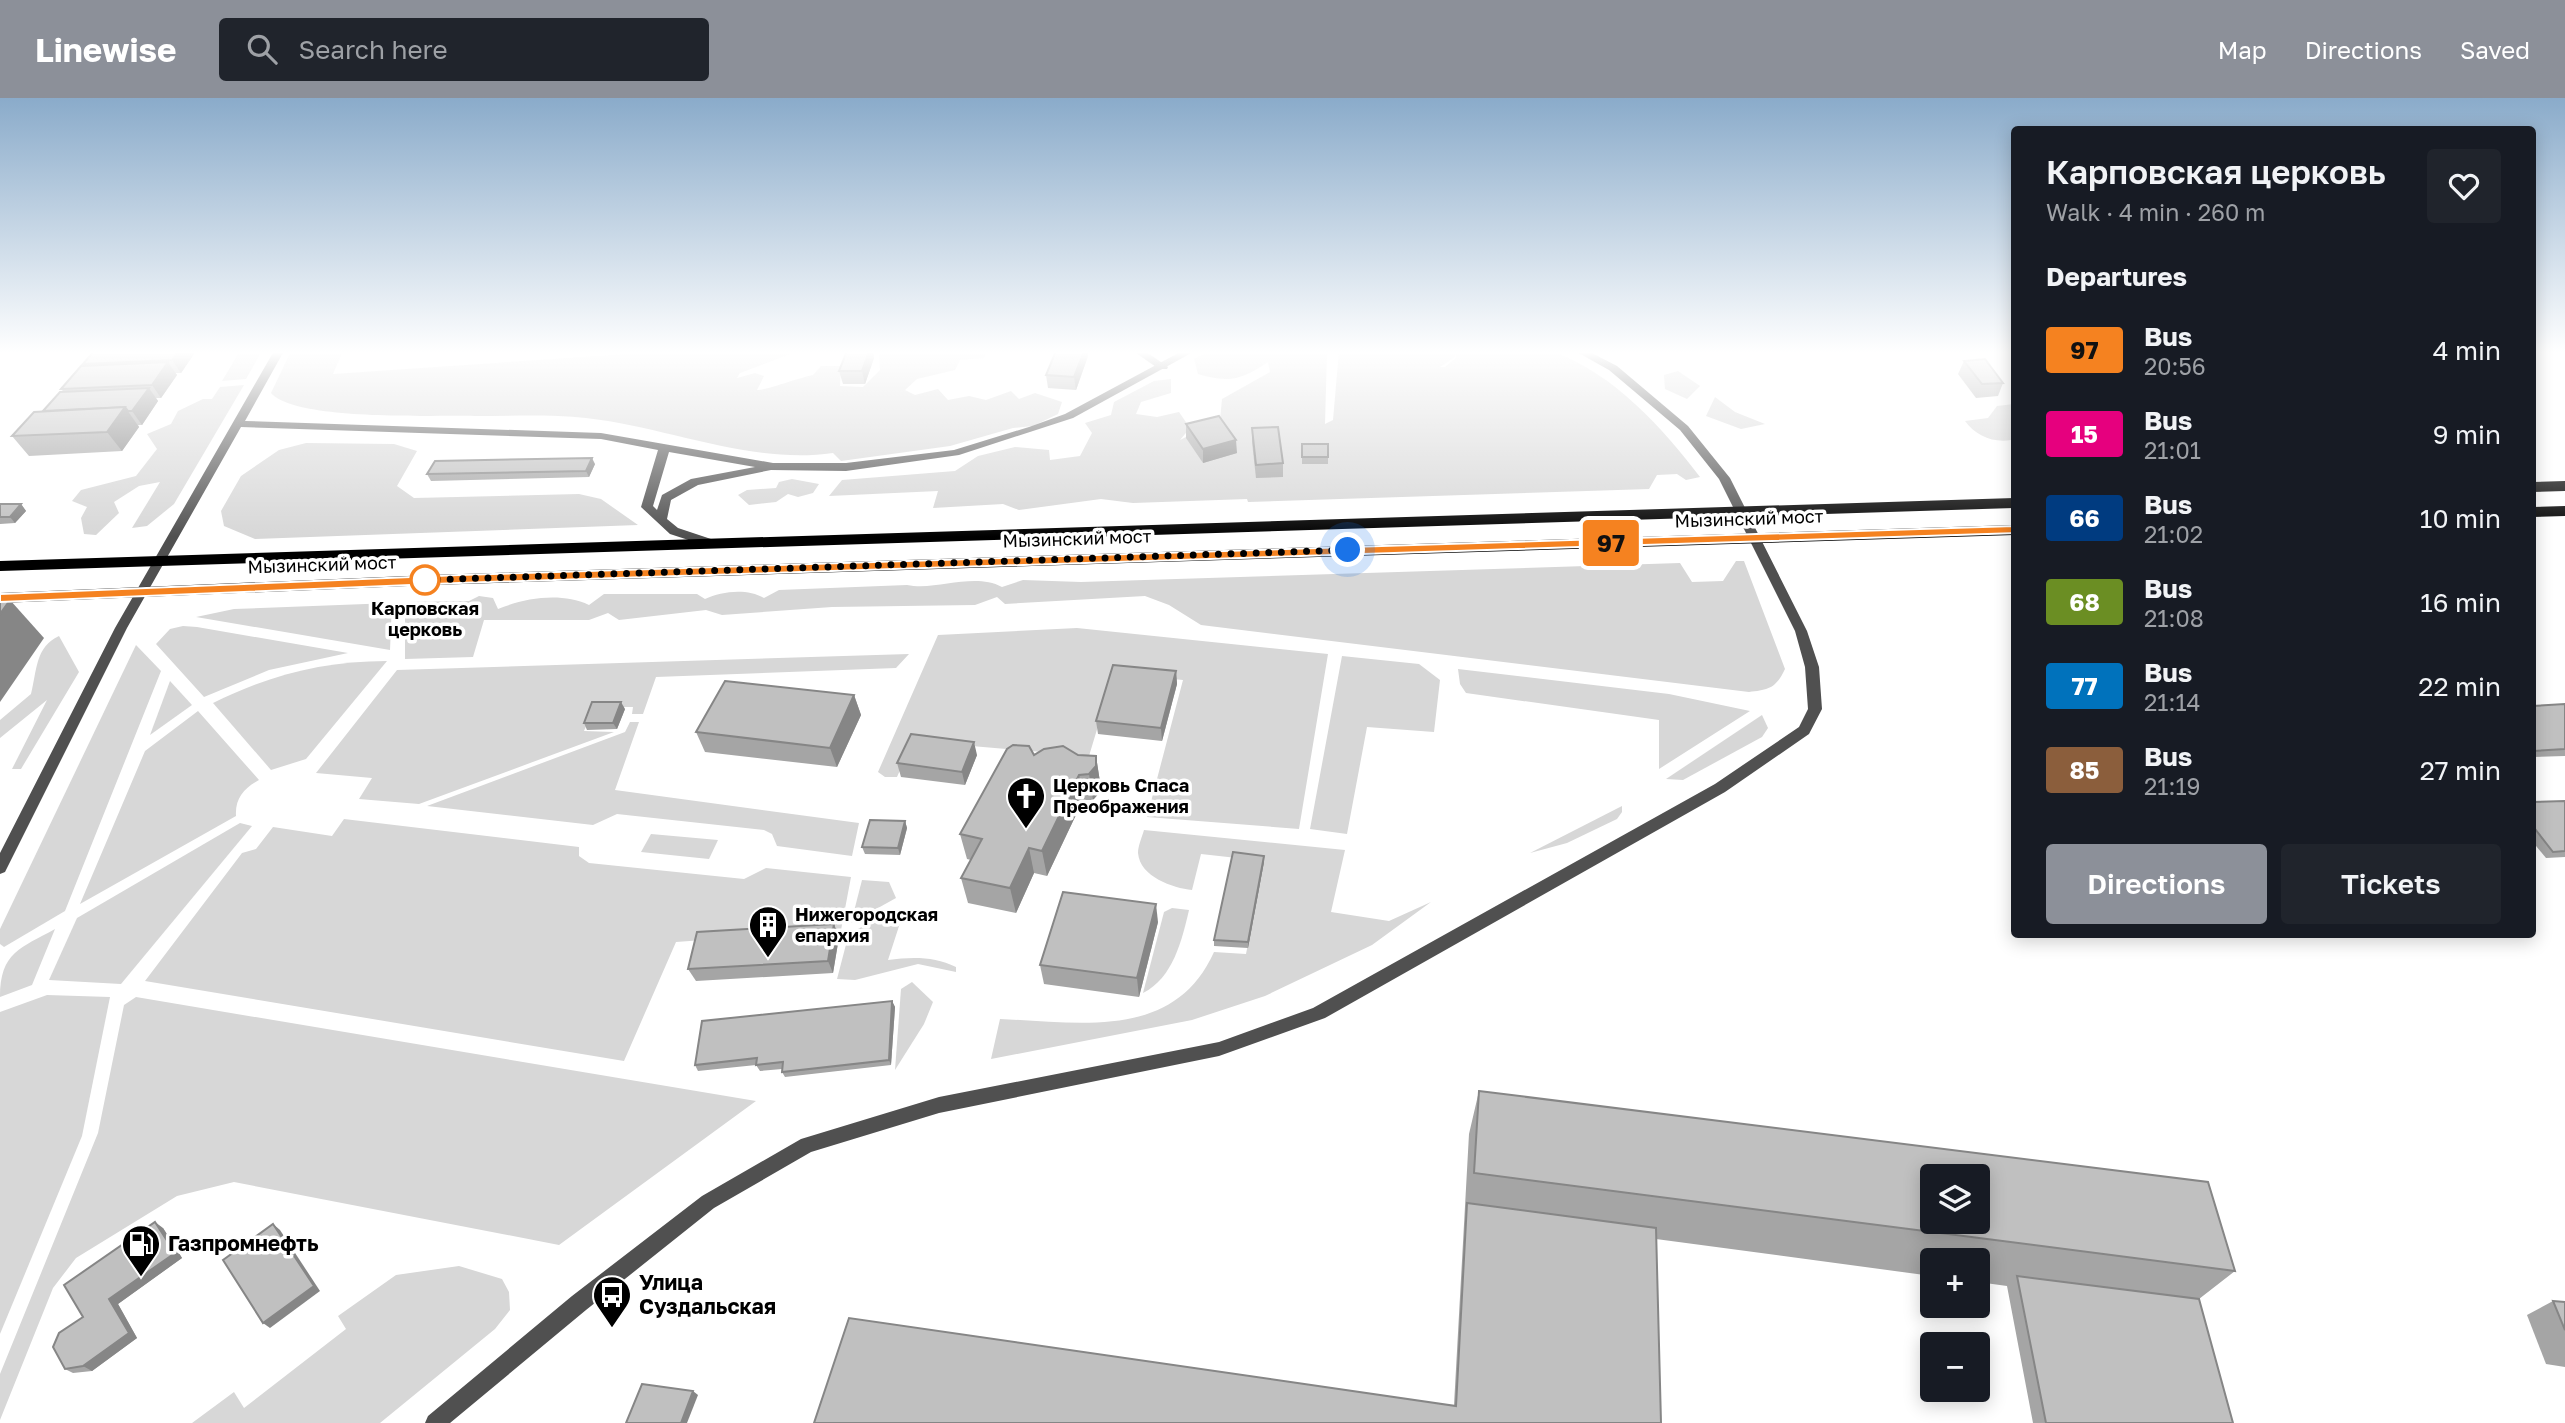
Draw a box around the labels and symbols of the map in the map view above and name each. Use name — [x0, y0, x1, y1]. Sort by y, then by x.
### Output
street label: Мызинский мост — [1674, 504, 1824, 532]
line badge: 97 — [1580, 520, 1642, 566]
street label: Мызинский мост — [1002, 524, 1152, 552]
your location — [1330, 532, 1365, 567]
street label: Мызинский мост — [247, 550, 397, 578]
marker: Карповская церковь — [410, 565, 440, 595]
place label: Карповская церковь — [371, 597, 479, 640]
place label: Церковь Спаса Преображения — [1053, 774, 1189, 817]
church icon: Церковь Спаса Преображения — [1005, 775, 1047, 830]
place label: Нижегородская епархия — [795, 903, 938, 946]
building icon: Нижегородская епархия — [747, 904, 789, 959]
fuel station icon: Газпромнефть — [120, 1223, 162, 1278]
place label: Газпромнефть — [168, 1230, 319, 1256]
place label: Улица Суздальская — [639, 1269, 776, 1319]
bus stop icon: Улица Суздальская — [591, 1274, 633, 1329]

